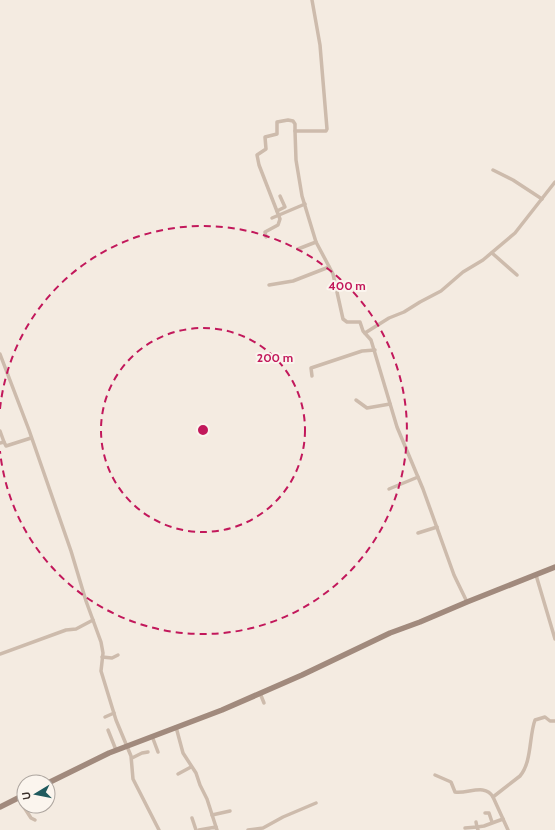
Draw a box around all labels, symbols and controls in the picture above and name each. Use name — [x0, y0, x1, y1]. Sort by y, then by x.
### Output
text: 400 m — [328, 278, 366, 293]
text: 200 m — [257, 350, 293, 365]
centre of rings — [196, 423, 210, 437]
north arrow — [16, 774, 56, 814]
text: U — [19, 791, 34, 801]

